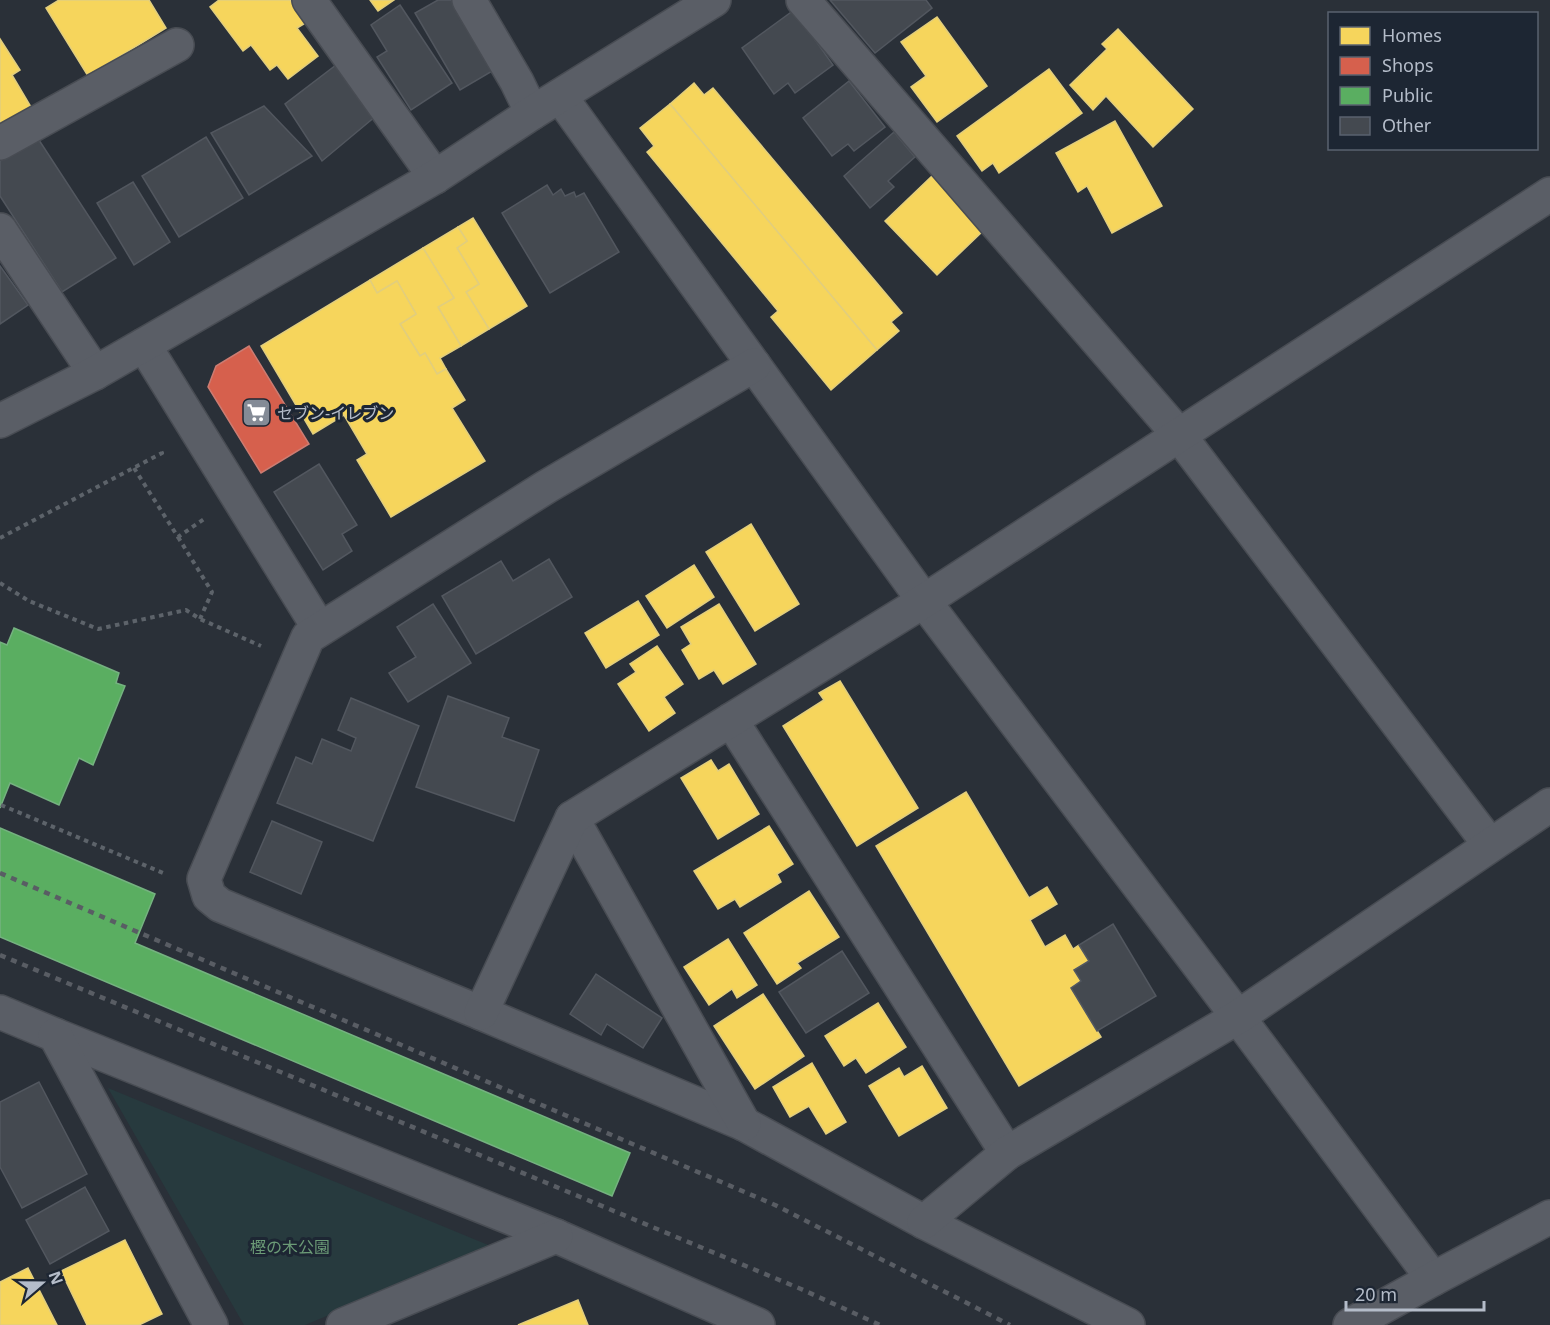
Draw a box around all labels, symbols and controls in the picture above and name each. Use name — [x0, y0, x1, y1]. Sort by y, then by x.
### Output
legend — [1328, 12, 1538, 150]
text: Homes — [1382, 23, 1442, 47]
text: Shops — [1382, 53, 1434, 77]
text: Public — [1382, 83, 1433, 107]
text: Other — [1382, 113, 1432, 137]
supermarket icon: セブン-イレブン — [240, 397, 272, 429]
place label: セブン-イレブン — [277, 402, 394, 424]
park label: 樫の木公園 — [250, 1236, 330, 1258]
north arrow — [12, 1253, 72, 1313]
text: N — [44, 1268, 69, 1288]
scale bar — [1346, 1274, 1484, 1312]
text: 20 m — [1355, 1282, 1397, 1306]

